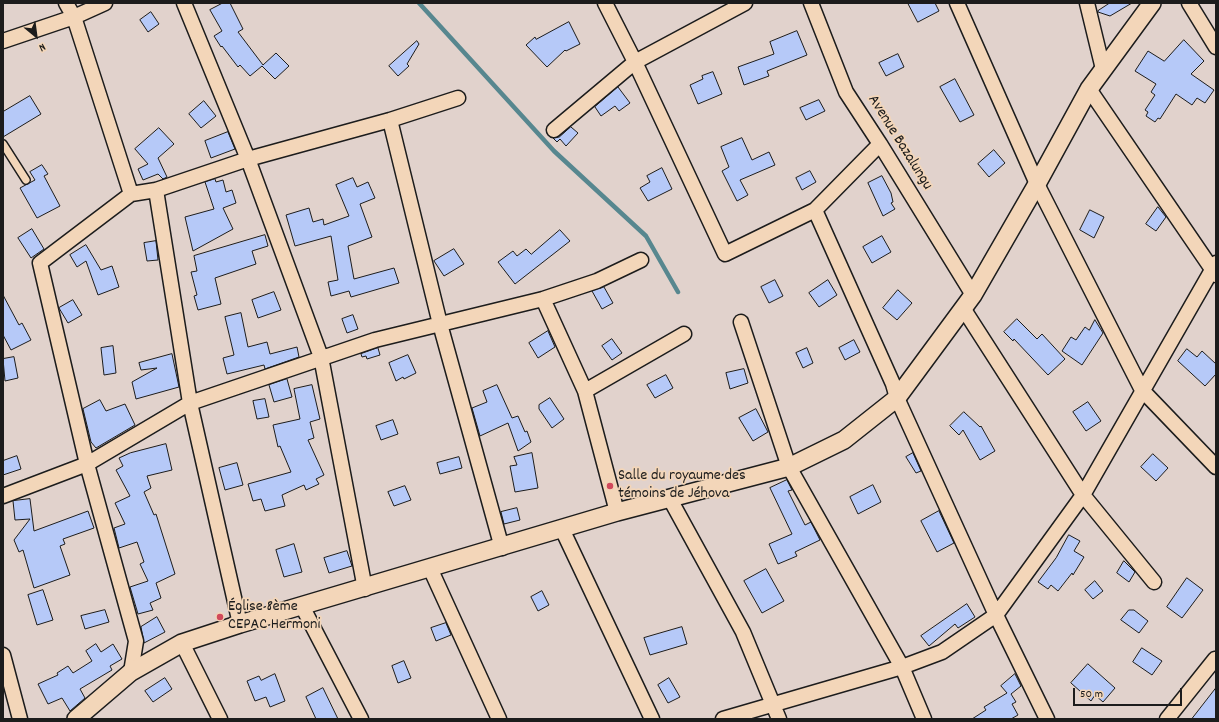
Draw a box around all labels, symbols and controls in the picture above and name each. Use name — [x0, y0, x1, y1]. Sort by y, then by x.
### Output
north arrow — [16, 16, 56, 56]
text: N — [36, 38, 48, 55]
street label: Avenue Bazalungu — [862, 92, 936, 194]
place label: Salle du royaume des témoins de Jéhova — [618, 467, 746, 505]
marker: Salle du royaume des témoins de Jéhova — [605, 481, 615, 491]
place label: Église 8ème CEPAC Hermoni — [228, 598, 320, 636]
marker: Église 8ème CEPAC Hermoni — [215, 612, 225, 622]
scale bar — [1075, 680, 1184, 706]
text: 50 m — [1080, 686, 1103, 703]

